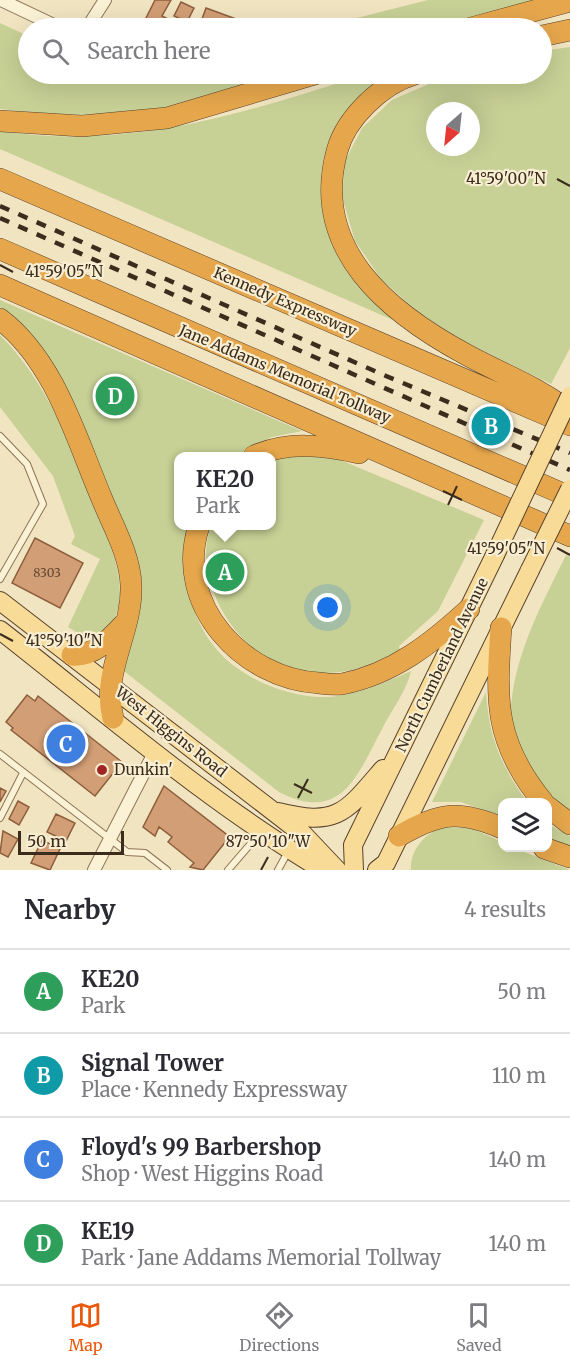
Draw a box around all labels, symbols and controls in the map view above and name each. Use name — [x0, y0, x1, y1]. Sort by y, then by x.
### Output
search box — [18, 18, 552, 84]
icon: search — [39, 35, 72, 68]
text: Search here — [87, 37, 210, 65]
north arrow — [426, 102, 480, 156]
text: 41°59'00"N — [466, 169, 546, 188]
text: 41°59'05"N — [25, 262, 104, 281]
street label: Kennedy Expressway — [211, 263, 360, 340]
street label: Jane Addams Memorial Tollway — [176, 320, 394, 427]
pin: D — [96, 374, 134, 418]
pin: B — [472, 404, 510, 448]
popup — [174, 452, 276, 530]
text: KE20 — [196, 465, 254, 493]
text: Park — [196, 493, 240, 518]
text: 41°59'05"N — [467, 539, 546, 558]
pin: A — [206, 550, 244, 594]
house number: 8303 — [33, 565, 61, 580]
street label: North Cumberland Avenue — [391, 575, 492, 755]
your location — [313, 593, 342, 622]
text: 41°59'10"N — [26, 631, 103, 650]
street label: West Higgins Road — [111, 682, 231, 781]
pin: C — [46, 722, 86, 766]
place label: Dunkin' — [114, 760, 173, 779]
marker: Dunkin' — [95, 763, 109, 777]
map controls — [498, 798, 552, 852]
button: layers — [498, 798, 552, 852]
scale bar — [18, 828, 124, 856]
text: 50 m — [27, 831, 66, 851]
text: 87°50'10"W — [226, 832, 311, 851]
text: Nearby — [24, 893, 116, 926]
text: 4 results — [464, 897, 546, 922]
text: KE20 — [81, 965, 140, 993]
text: A — [36, 979, 51, 1004]
text: 50 m — [497, 979, 546, 1004]
text: Park — [81, 993, 125, 1018]
text: Signal Tower — [81, 1049, 224, 1077]
text: B — [37, 1063, 50, 1088]
text: 110 m — [492, 1063, 546, 1088]
text: Place · Kennedy Expressway — [81, 1077, 347, 1102]
text: Floyd's 99 Barbershop — [81, 1133, 321, 1161]
text: C — [37, 1147, 50, 1172]
text: 140 m — [489, 1147, 546, 1172]
text: Shop · West Higgins Road — [81, 1161, 323, 1186]
text: KE19 — [81, 1217, 135, 1245]
text: D — [36, 1231, 51, 1256]
text: 140 m — [489, 1231, 546, 1256]
text: Park · Jane Addams Memorial Tollway — [81, 1245, 441, 1270]
tab: Map — [68, 1299, 103, 1355]
tab: Directions — [239, 1299, 319, 1355]
tab: Saved — [456, 1299, 502, 1355]

